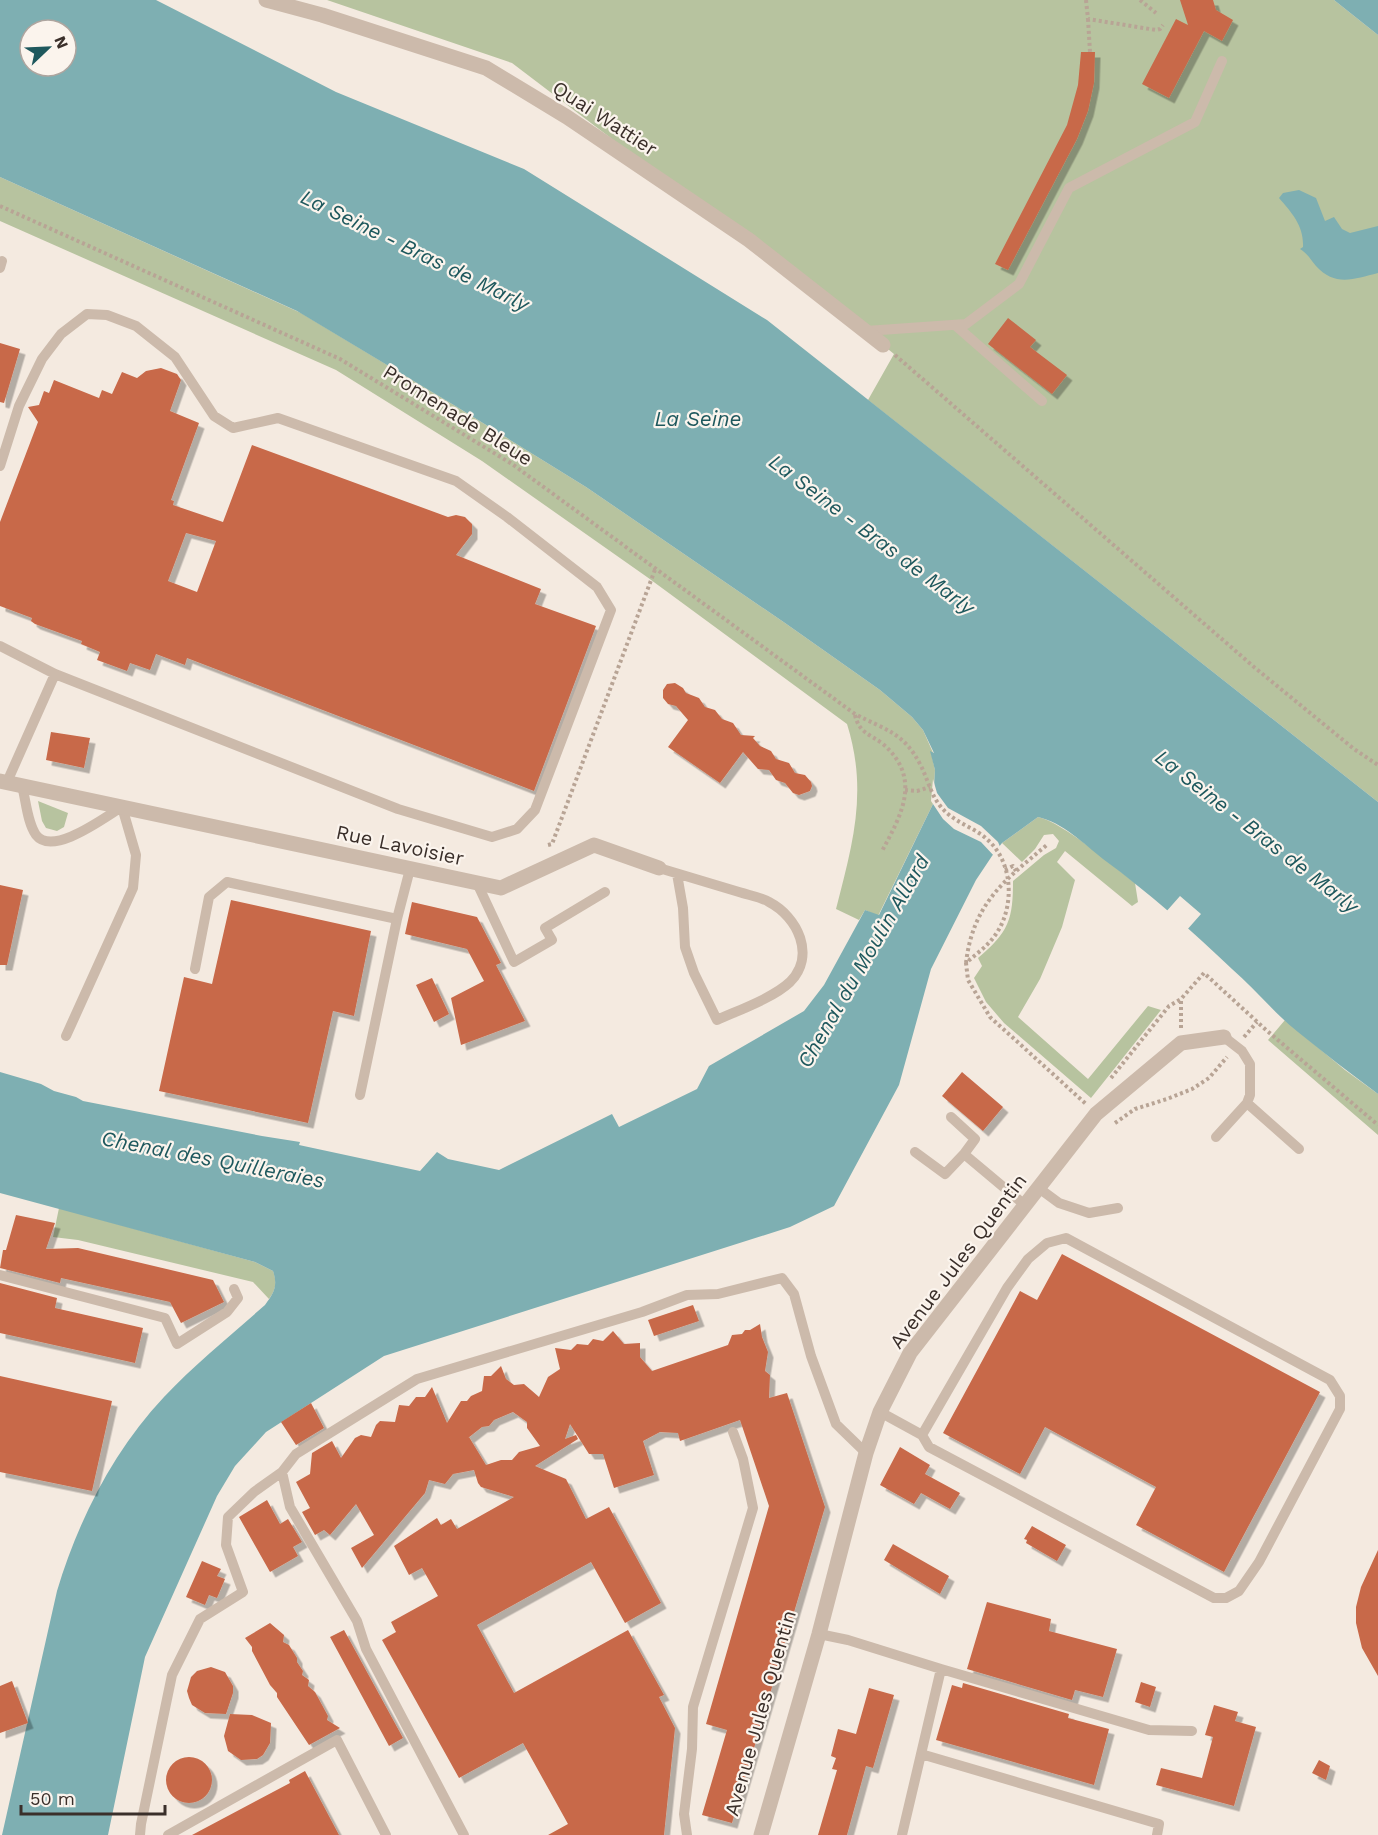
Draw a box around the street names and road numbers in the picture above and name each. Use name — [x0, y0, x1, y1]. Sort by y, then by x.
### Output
street label: Quai Wattier — [548, 75, 662, 161]
street label: Promenade Bleue — [379, 359, 537, 471]
street label: Rue Lavoisier — [334, 820, 466, 870]
street label: Avenue Jules Quentin — [884, 1169, 1032, 1353]
street label: Avenue Jules Quentin — [719, 1607, 801, 1819]

